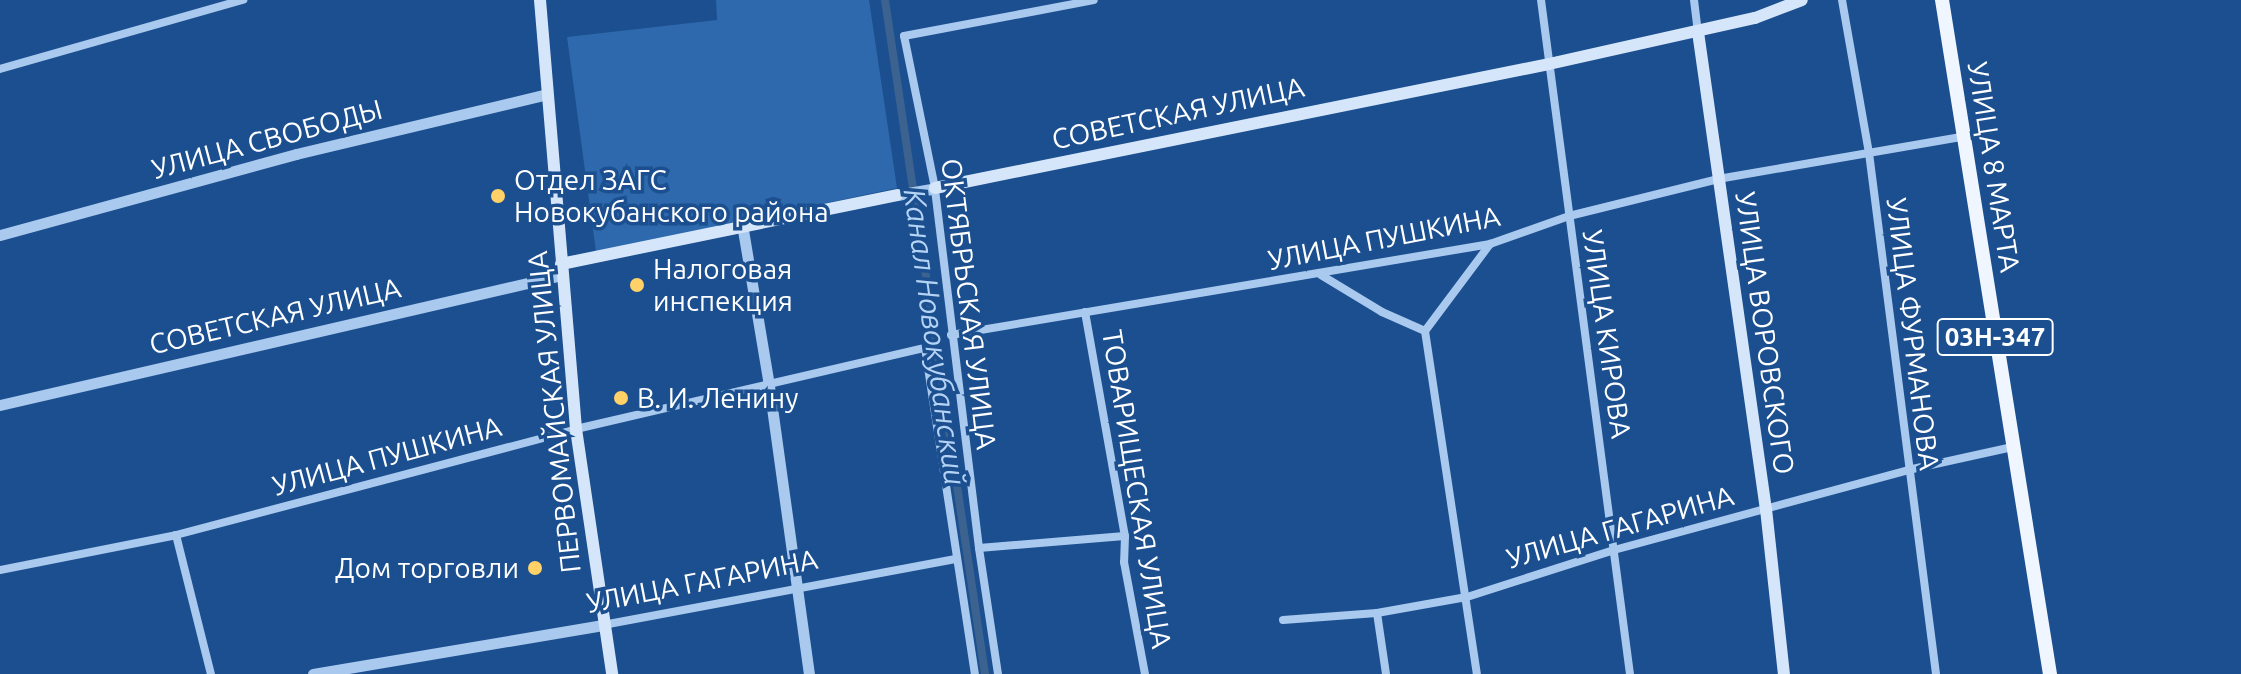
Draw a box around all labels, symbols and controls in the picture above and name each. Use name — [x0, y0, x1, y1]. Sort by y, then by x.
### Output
street label: УЛИЦА 8 МАРТА — [1961, 59, 2027, 275]
street label: СОВЕТСКАЯ УЛИЦА — [1049, 70, 1307, 156]
street label: УЛИЦА СВОБОДЫ — [148, 92, 386, 186]
street label: ОКТЯБРЬСКАЯ УЛИЦА — [934, 157, 1004, 451]
place label: Отдел ЗАГС Новокубанского района — [514, 163, 829, 229]
water label: Канал Новокубанский — [896, 186, 974, 488]
marker: Отдел ЗАГС Новокубанского района — [489, 187, 507, 205]
street label: УЛИЦА ВОРОВСКОГО — [1729, 190, 1801, 476]
street label: УЛИЦА ФУРМАНОВА — [1880, 196, 1946, 472]
street label: УЛИЦА ПУШКИНА — [1265, 199, 1503, 277]
street label: УЛИЦА КИРОВА — [1576, 228, 1638, 440]
street label: ПЕРВОМАЙСКАЯ УЛИЦА — [520, 249, 588, 575]
place label: Налоговая инспекция — [653, 252, 793, 318]
street label: СОВЕТСКАЯ УЛИЦА — [146, 271, 404, 361]
marker: Налоговая инспекция — [628, 276, 646, 294]
road number: 03Н-347 — [1935, 315, 2055, 359]
street label: ТОВАРИЩЕСКАЯ УЛИЦА — [1095, 327, 1179, 651]
place label: В. И. Ленину — [637, 381, 799, 415]
marker: В. И. Ленину — [612, 389, 630, 407]
street label: УЛИЦА ПУШКИНА — [269, 409, 505, 503]
street label: УЛИЦА ГАГАРИНА — [1503, 479, 1737, 575]
street label: УЛИЦА ГАГАРИНА — [584, 542, 820, 620]
place label: Дом торговли — [335, 551, 519, 585]
marker: Дом торговли — [526, 559, 544, 577]

